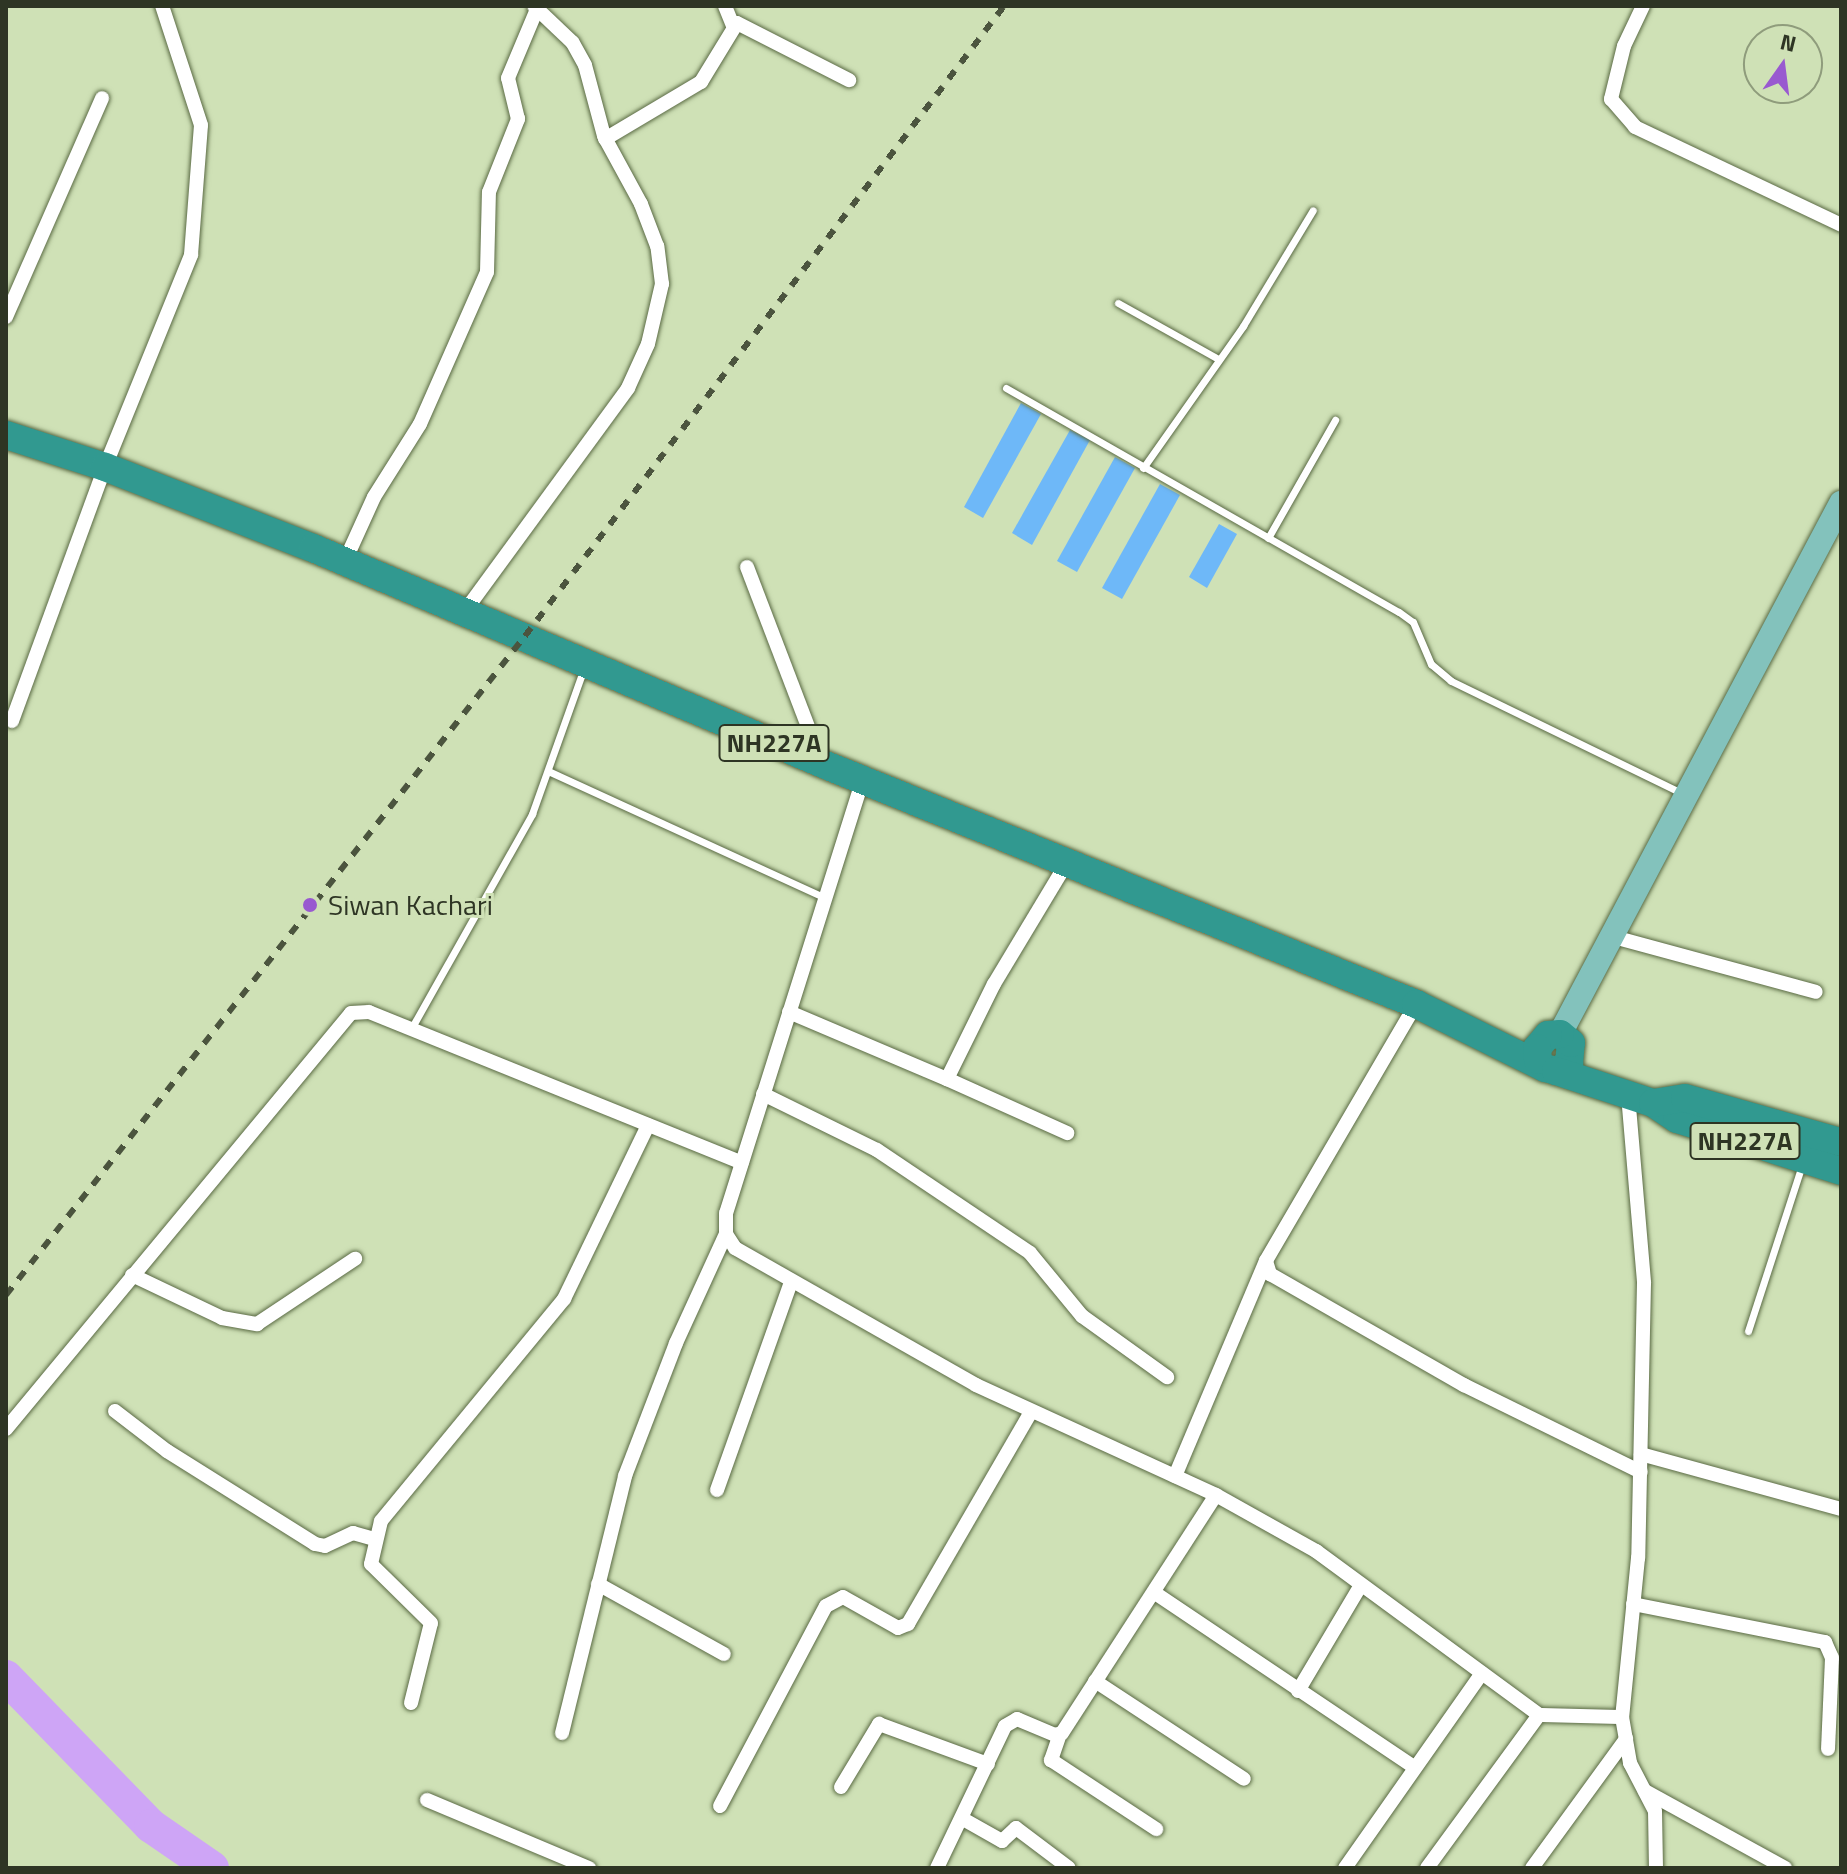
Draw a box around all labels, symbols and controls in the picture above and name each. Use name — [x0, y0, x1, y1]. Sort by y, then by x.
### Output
north arrow — [1743, 24, 1823, 104]
text: N — [1777, 24, 1800, 61]
road number: NH227A — [718, 721, 830, 765]
place label: Siwan Kachari — [328, 888, 493, 922]
marker: Siwan Kachari — [299, 894, 321, 916]
road number: NH227A — [1689, 1119, 1801, 1163]

